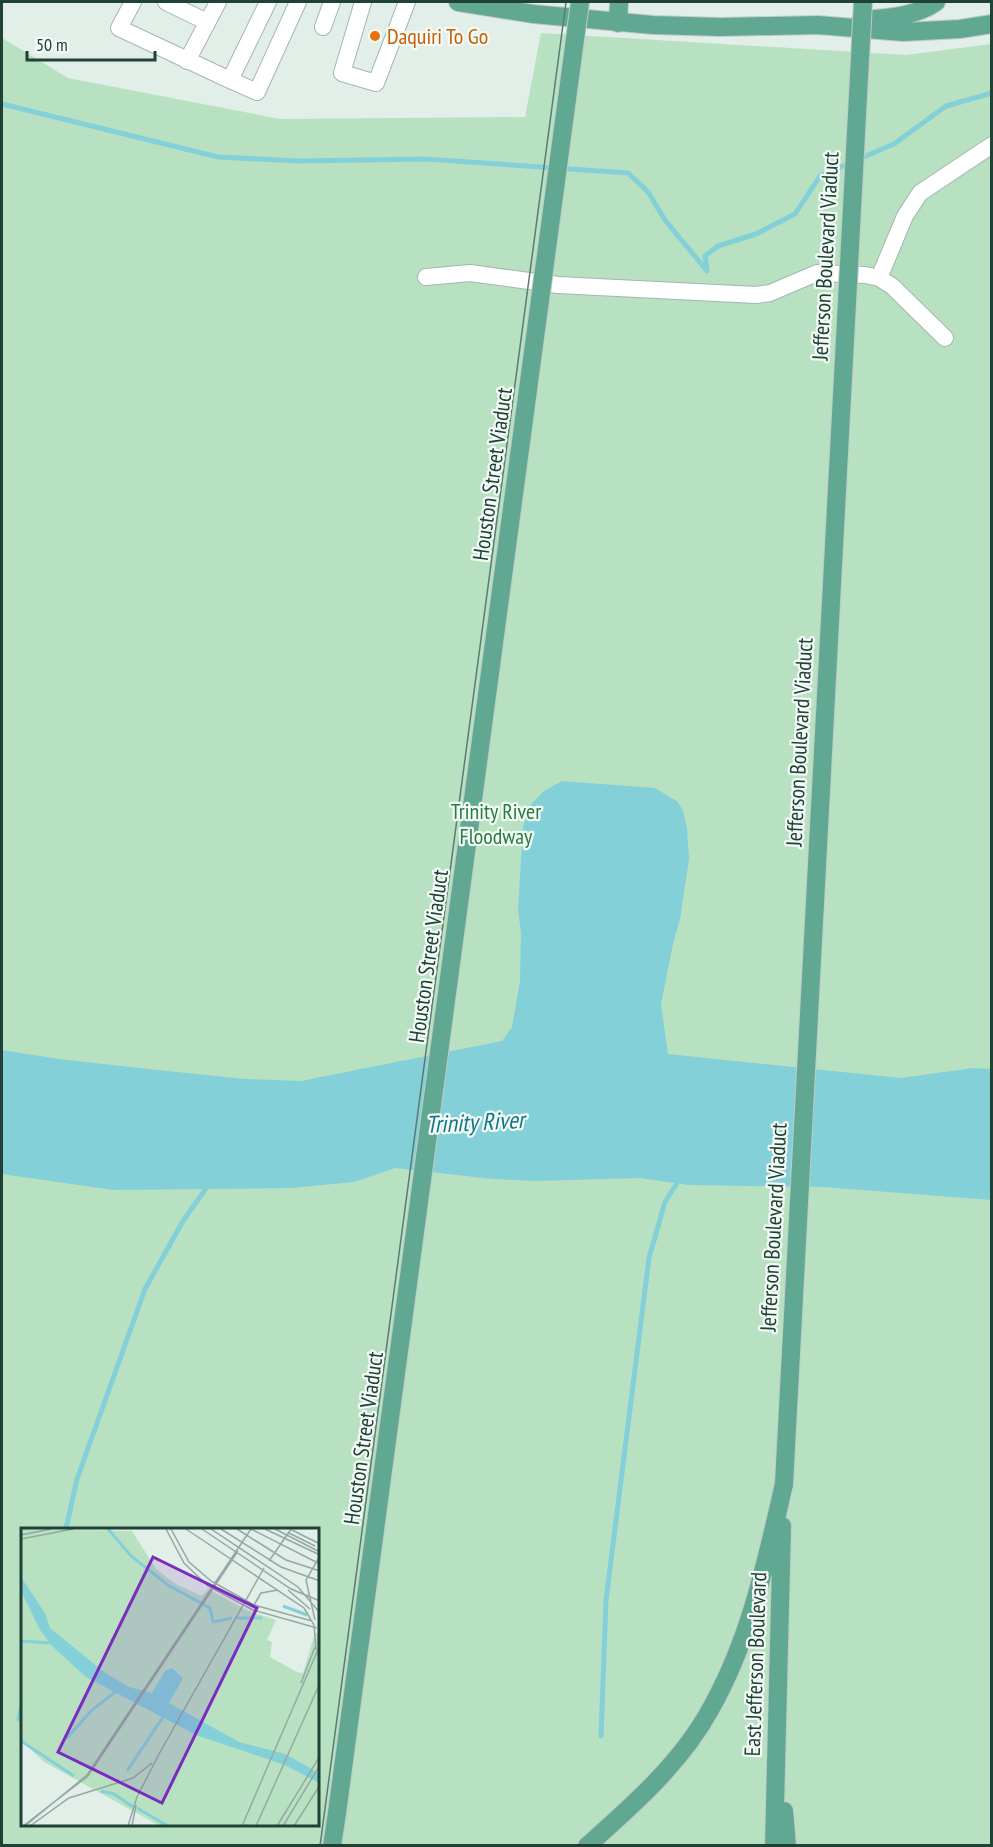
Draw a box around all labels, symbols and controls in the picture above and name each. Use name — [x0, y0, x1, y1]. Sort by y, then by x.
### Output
place label: Daquiri To Go — [387, 22, 488, 50]
scale bar — [27, 24, 154, 62]
marker: Daquiri To Go — [368, 29, 382, 43]
text: 50 m — [36, 33, 68, 56]
street label: Jefferson Boulevard Viaduct — [806, 151, 844, 362]
street label: Houston Street Viaduct — [466, 386, 518, 562]
street label: Jefferson Boulevard Viaduct — [780, 637, 818, 848]
park label: Trinity River Floodway — [451, 797, 541, 850]
street label: Houston Street Viaduct — [402, 868, 454, 1044]
water label: Trinity River — [425, 1104, 528, 1140]
street label: Jefferson Boulevard Viaduct — [754, 1122, 792, 1333]
street label: Houston Street Viaduct — [337, 1350, 389, 1526]
inset map — [21, 1528, 320, 1826]
street label: East Jefferson Boulevard — [738, 1571, 772, 1757]

